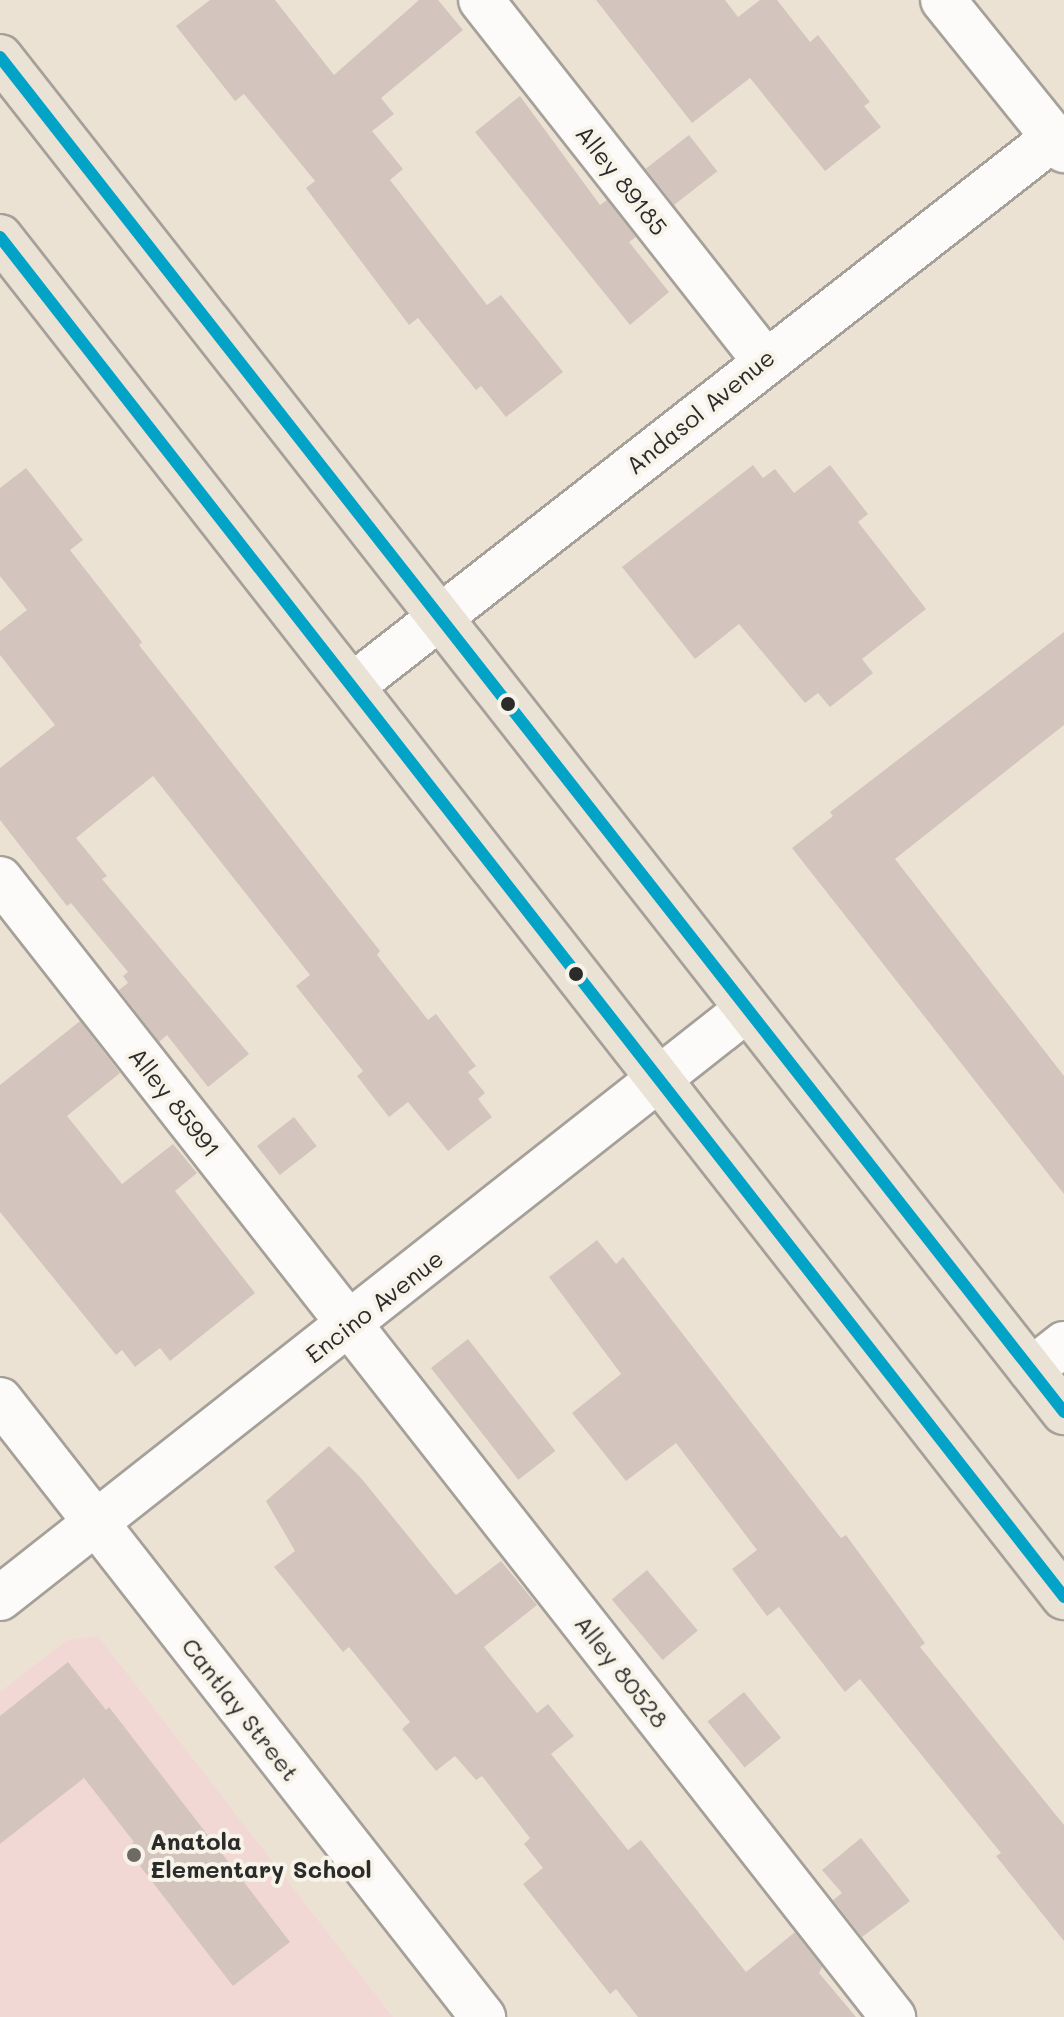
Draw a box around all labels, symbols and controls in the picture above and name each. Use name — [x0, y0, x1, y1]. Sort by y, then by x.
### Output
street label: Alley 89185 — [570, 119, 674, 241]
street label: Andasol Avenue — [620, 342, 780, 480]
unlabelled marker — [500, 696, 516, 712]
unlabelled marker — [568, 966, 584, 982]
street label: Alley 85991 — [123, 1041, 227, 1163]
street label: Encino Avenue — [299, 1243, 449, 1369]
street label: Alley 80528 — [569, 1609, 675, 1733]
street label: Cantlay Street — [176, 1632, 306, 1786]
place label: Anatola Elementary School — [150, 1827, 372, 1883]
marker: Anatola Elementary School — [125, 1846, 143, 1864]

